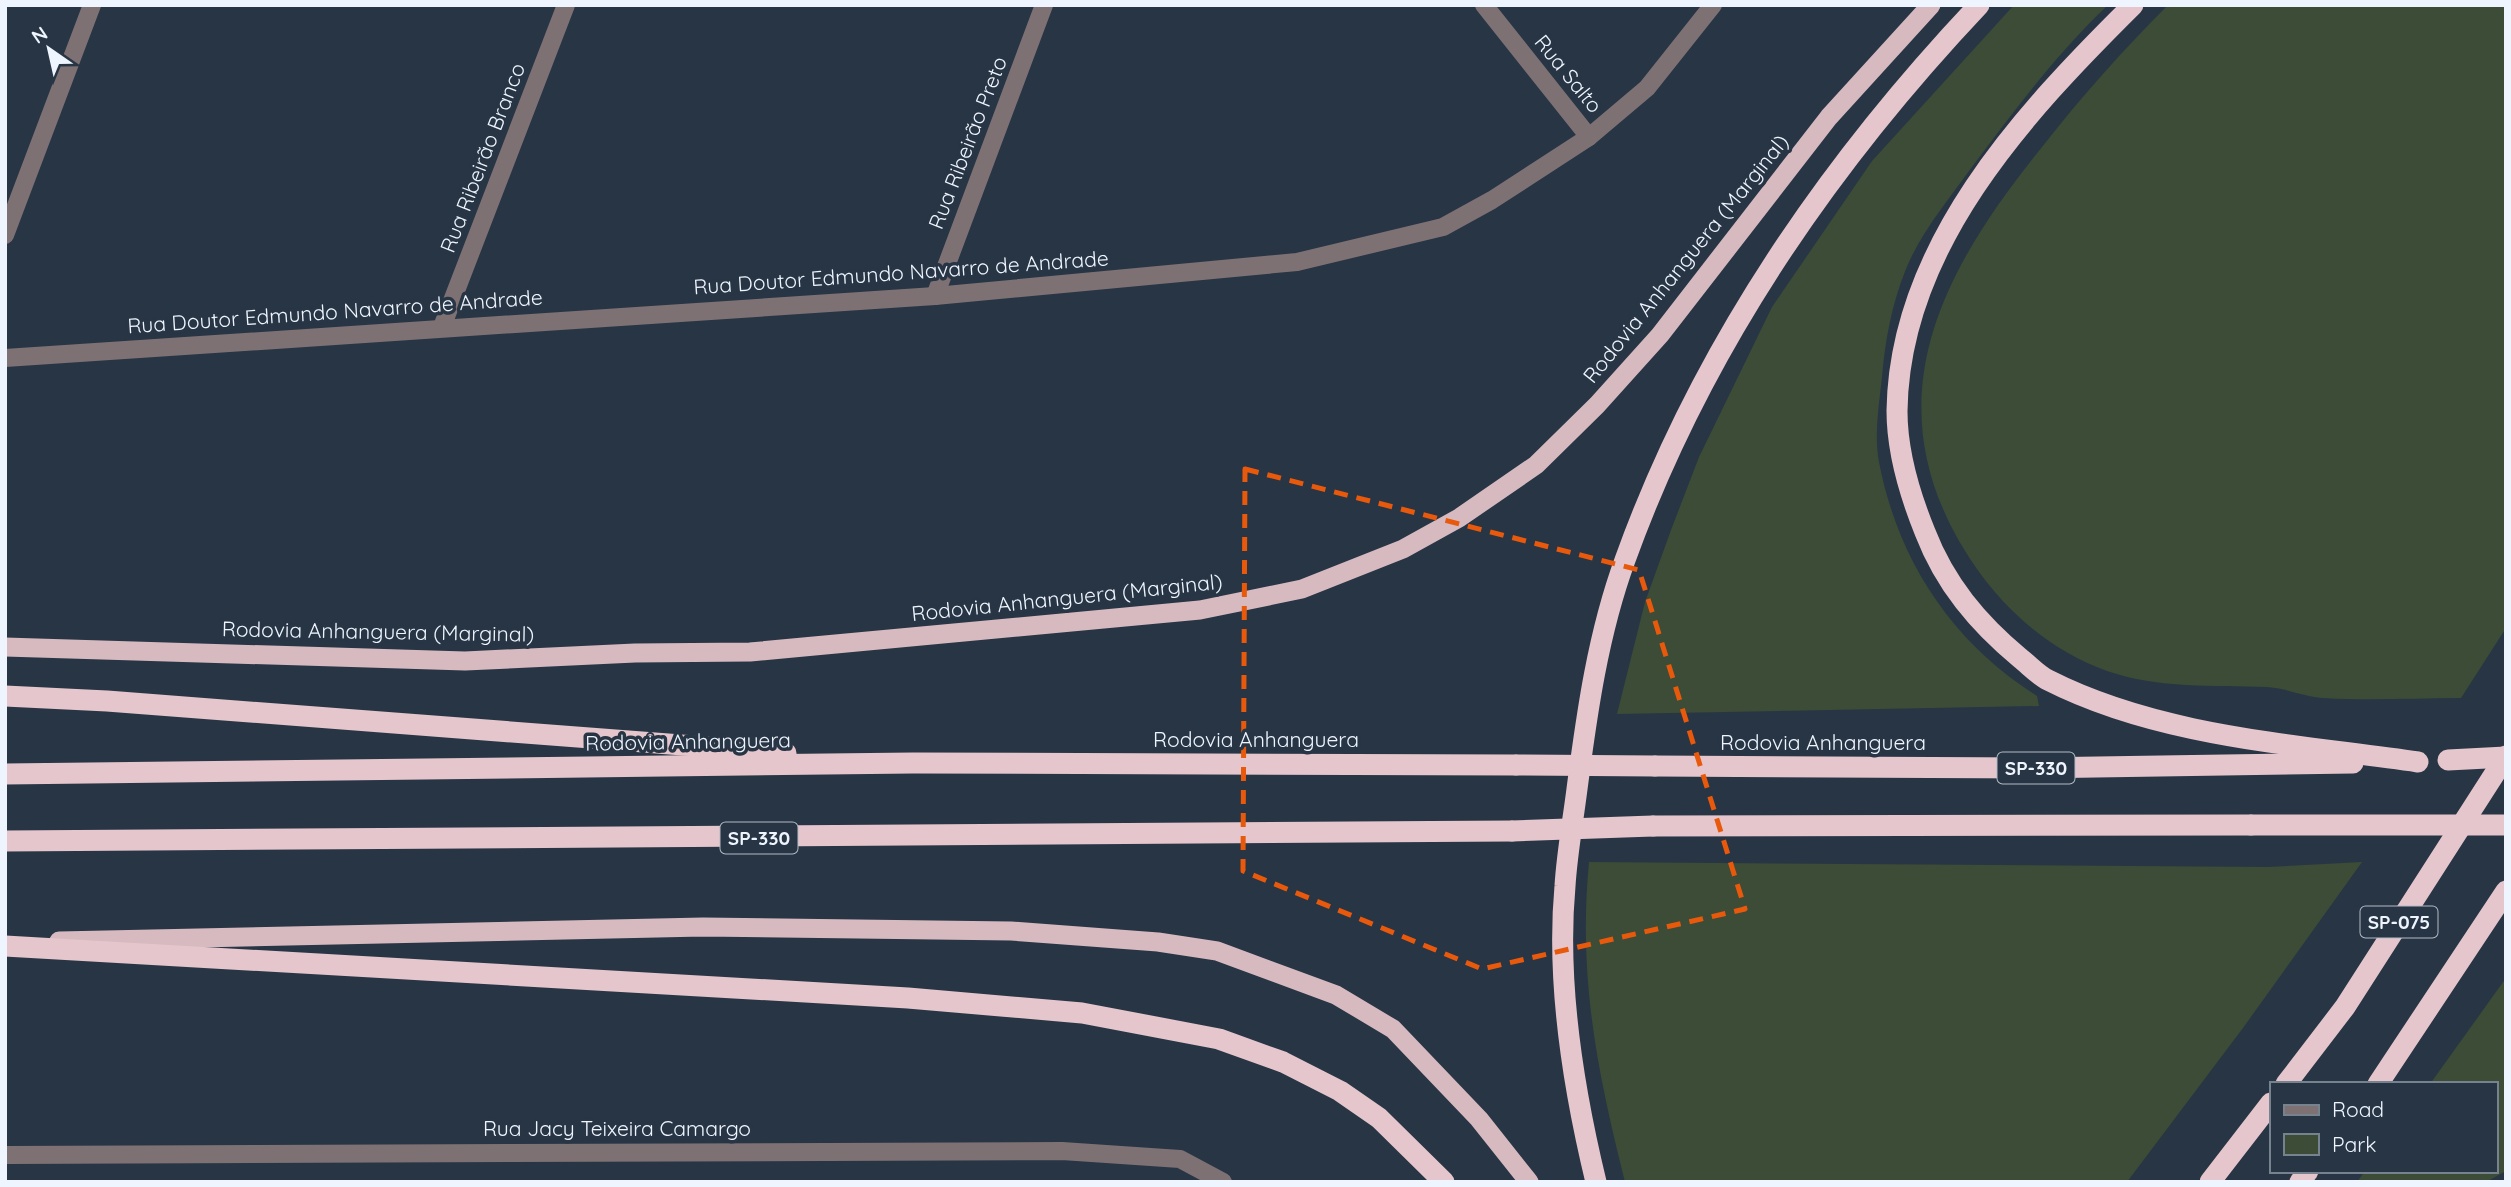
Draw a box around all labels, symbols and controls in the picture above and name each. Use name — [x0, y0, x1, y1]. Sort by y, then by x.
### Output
north arrow — [14, 14, 84, 84]
text: N — [27, 21, 52, 49]
street label: Rua Salto — [1529, 29, 1608, 118]
street label: Rua Ribeirão Preto — [922, 53, 1012, 233]
street label: Rua Ribeirão Branco — [434, 59, 530, 256]
street label: Rodovia Anhanguera (Marginal) — [1577, 129, 1794, 388]
street label: Rua Doutor Edmundo Navarro de Andrade — [692, 245, 1109, 299]
street label: Rua Doutor Edmundo Navarro de Andrade — [126, 284, 543, 338]
street label: Rodovia Anhanguera (Marginal) — [910, 568, 1224, 626]
street label: Rodovia Anhanguera (Marginal) — [222, 615, 534, 647]
street label: Rodovia Anhanguera — [585, 726, 791, 756]
street label: Rodovia Anhanguera — [1153, 726, 1359, 752]
street label: Rodovia Anhanguera — [1720, 729, 1926, 755]
road number: SP-330 — [1997, 752, 2074, 783]
road number: SP-330 — [720, 822, 798, 853]
road number: SP-075 — [2360, 906, 2438, 938]
legend — [2270, 1082, 2497, 1173]
text: Road — [2332, 1096, 2384, 1122]
street label: Rua Jacy Teixeira Camargo — [483, 1115, 751, 1141]
text: Park — [2332, 1131, 2376, 1157]

